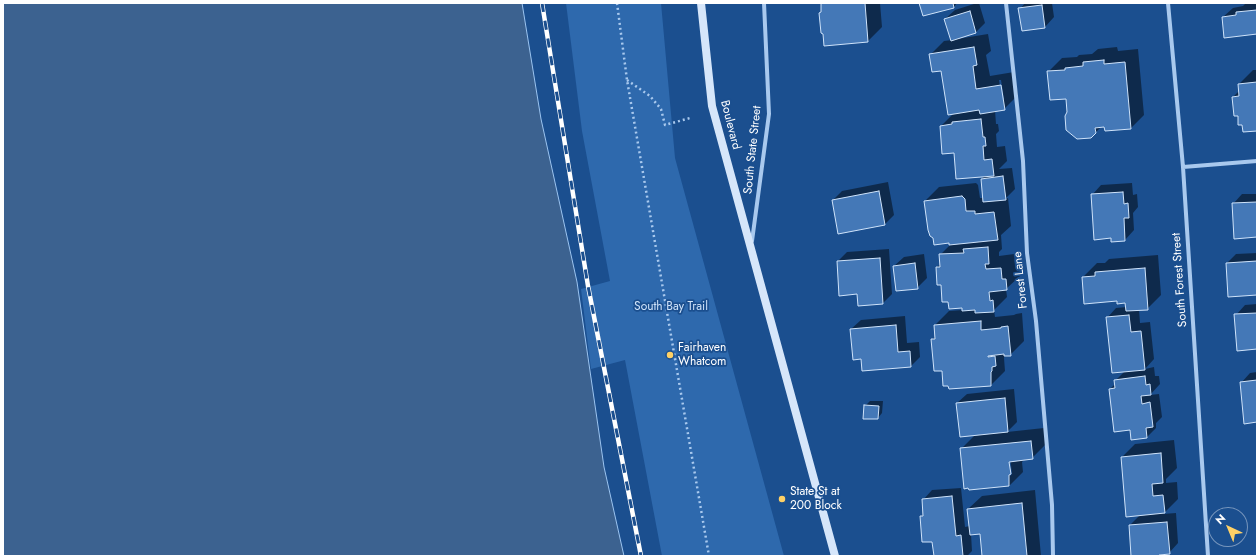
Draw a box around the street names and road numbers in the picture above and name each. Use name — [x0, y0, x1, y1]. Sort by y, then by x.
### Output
street label: Boulevard — [717, 99, 743, 151]
street label: South State Street — [741, 105, 765, 195]
street label: South Forest Street — [1170, 232, 1190, 328]
street label: Forest Lane — [1011, 251, 1031, 309]

